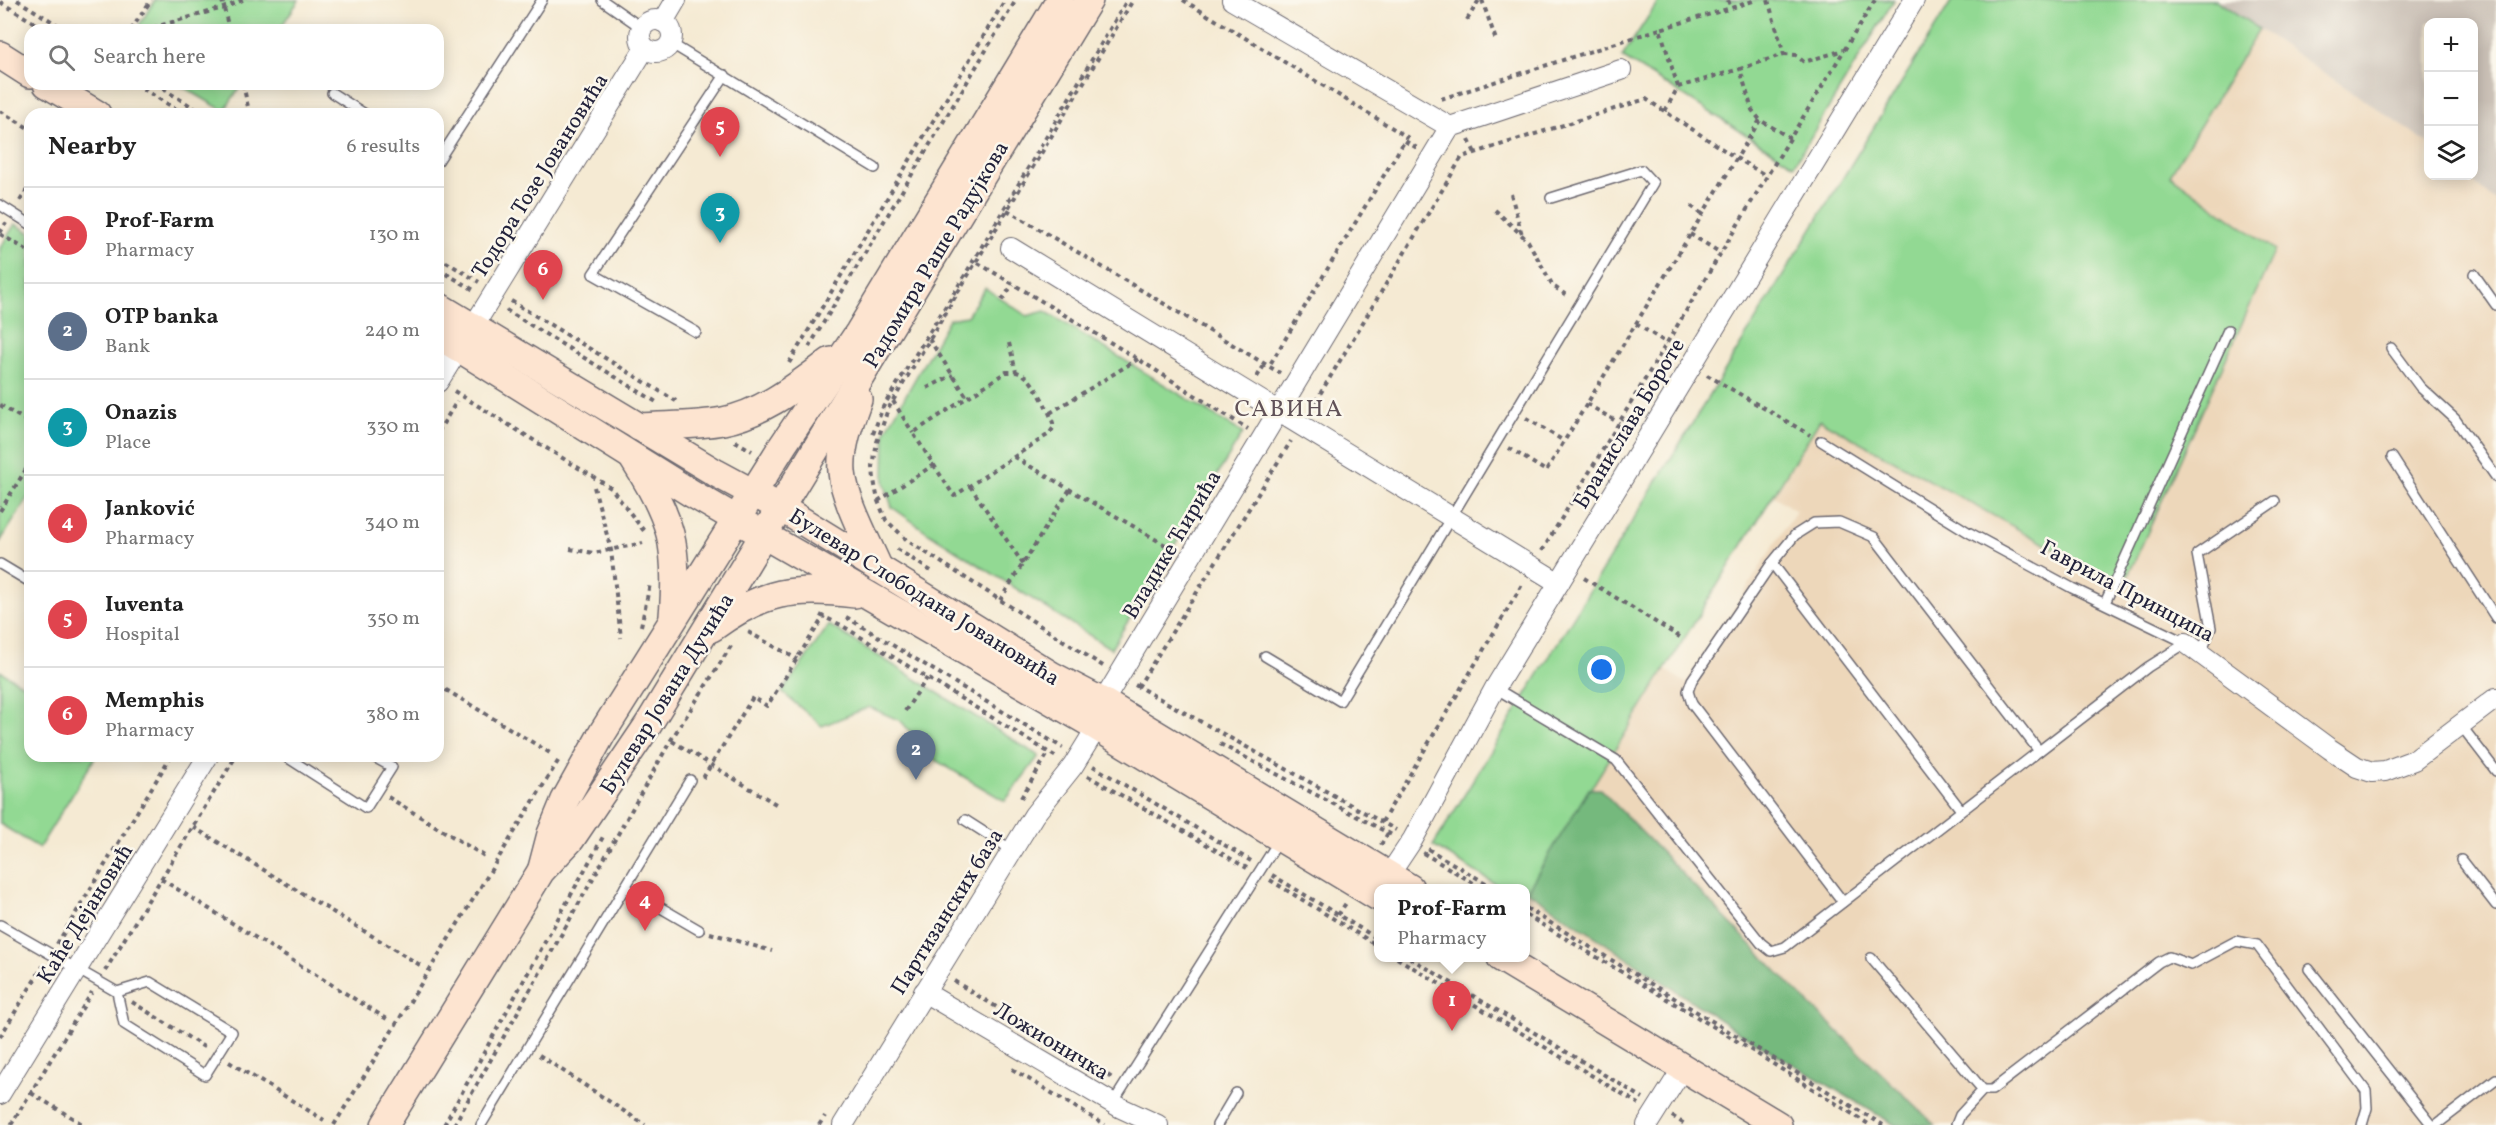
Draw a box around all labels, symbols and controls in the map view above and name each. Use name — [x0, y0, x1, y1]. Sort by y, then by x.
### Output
map controls — [2424, 18, 2478, 180]
button: + — [2424, 18, 2478, 72]
search box — [24, 24, 444, 90]
icon: search — [45, 41, 78, 74]
text: Search here — [93, 42, 206, 73]
street label: Тодора Тозе Јовановића — [465, 68, 617, 285]
button: − — [2424, 72, 2478, 126]
pin: 5 — [700, 108, 740, 157]
button: layers — [2424, 126, 2478, 180]
text: Nearby — [48, 129, 137, 165]
text: 6 results — [347, 133, 420, 161]
street label: Радомира Раше Радујкова — [857, 136, 1017, 375]
pin: 3 — [700, 194, 740, 243]
text: Prof-Farm — [105, 206, 215, 237]
text: 1 — [63, 221, 72, 249]
text: 130 m — [369, 221, 420, 249]
text: Pharmacy — [105, 237, 194, 265]
pin: 6 — [524, 250, 562, 300]
text: OTP banka — [105, 302, 218, 333]
text: 2 — [62, 317, 73, 345]
text: 240 m — [365, 317, 420, 345]
text: Bank — [105, 333, 150, 361]
street label: Бранислава Бороте — [1567, 333, 1693, 515]
district label: САВИНА — [1234, 393, 1344, 427]
text: Onazis — [105, 398, 177, 429]
text: 3 — [62, 413, 73, 441]
text: 330 m — [366, 413, 420, 441]
text: Place — [105, 429, 151, 457]
street label: Владике Ћирића — [1116, 465, 1230, 626]
text: Janković — [105, 494, 195, 525]
street label: Булевар Слободана Јовановића — [782, 502, 1065, 694]
text: 4 — [61, 509, 74, 537]
text: 340 m — [364, 509, 420, 537]
text: Pharmacy — [105, 525, 194, 553]
street label: Гаврила Принципа — [2034, 533, 2219, 651]
street label: Булевар Јована Дучића — [593, 588, 743, 801]
text: Iuventa — [105, 590, 184, 621]
text: 5 — [63, 605, 72, 633]
text: 350 m — [367, 605, 420, 633]
text: Hospital — [105, 621, 180, 649]
your location — [1587, 655, 1616, 684]
text: Memphis — [105, 686, 204, 717]
text: 6 — [62, 701, 73, 729]
text: 380 m — [366, 701, 420, 729]
text: Pharmacy — [105, 717, 194, 745]
pin: 2 — [896, 730, 936, 780]
street label: Партизанских база — [884, 823, 1012, 1002]
street label: Каће Дејановић — [31, 838, 142, 990]
pin: 4 — [626, 882, 664, 931]
popup — [1374, 884, 1530, 962]
text: Prof-Farm — [1397, 894, 1507, 925]
text: Pharmacy — [1397, 925, 1487, 953]
pin: 1 — [1432, 982, 1472, 1031]
street label: Ложионичка — [987, 995, 1114, 1089]

